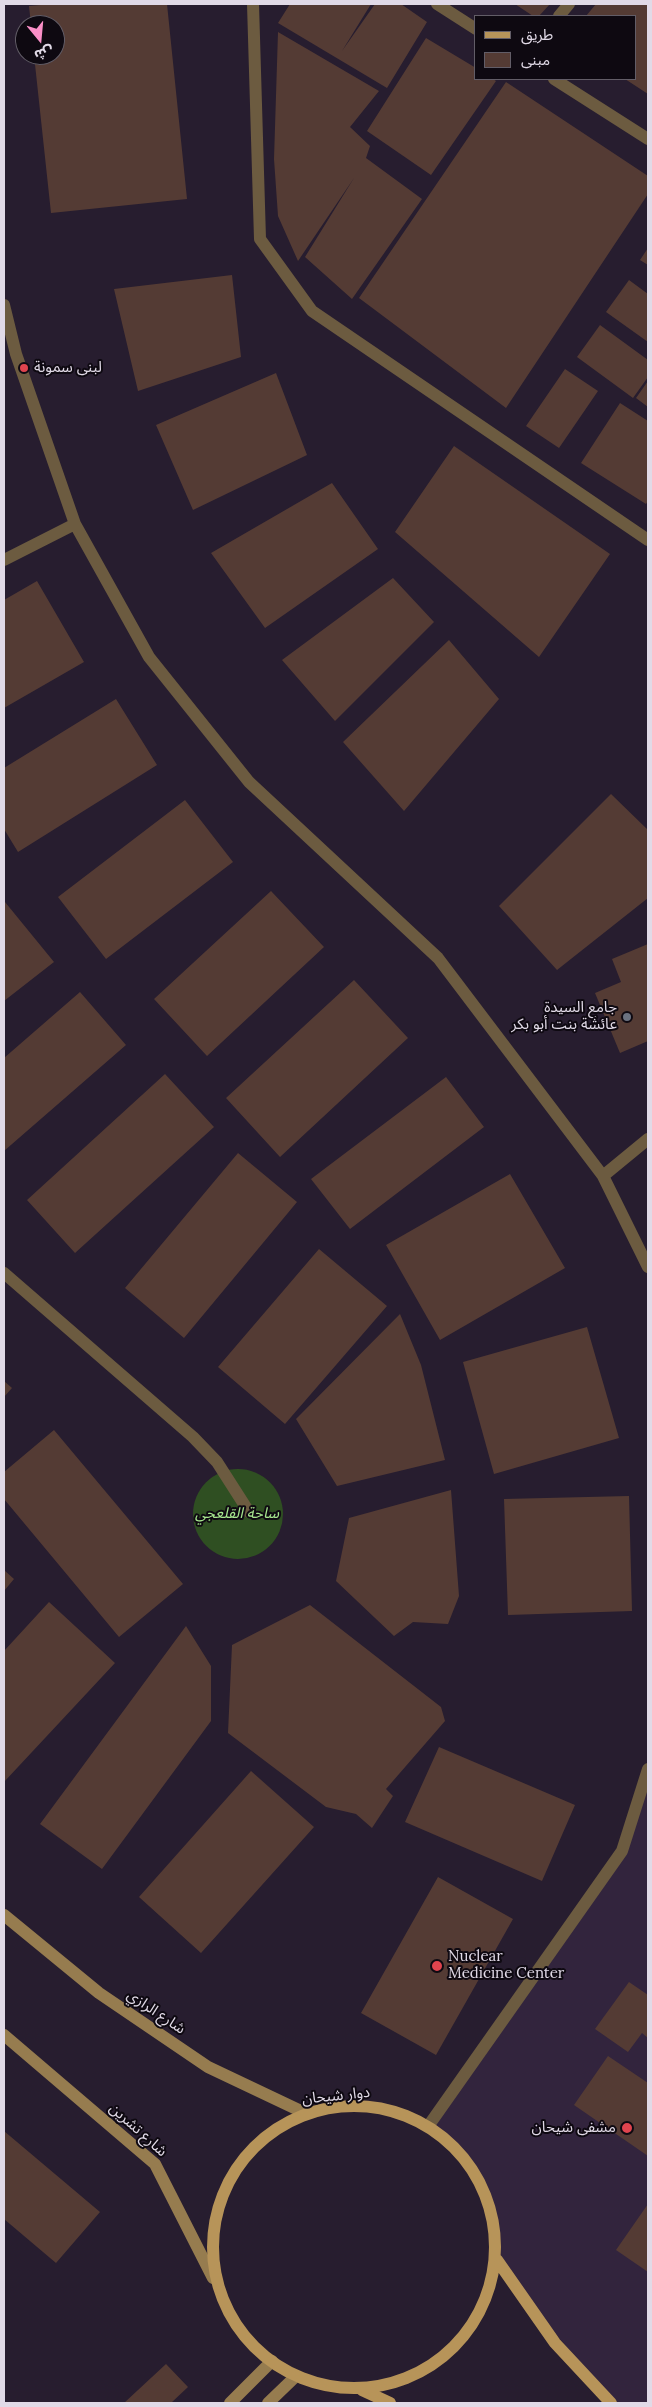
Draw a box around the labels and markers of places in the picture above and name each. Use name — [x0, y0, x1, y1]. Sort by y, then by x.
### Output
place label: لبنى سمونة — [34, 359, 102, 377]
marker: لبنى سمونة — [18, 362, 30, 374]
place label: جامع السيدة عائشة بنت أبو بكر — [511, 999, 617, 1034]
marker: جامع السيدة عائشة بنت أبو بكر — [621, 1011, 633, 1023]
place label: Nuclear Medicine Center — [448, 1948, 564, 1983]
marker: Nuclear Medicine Center — [430, 1959, 444, 1973]
place label: مشفى شيحان — [531, 2119, 616, 2137]
marker: مشفى شيحان — [620, 2121, 634, 2135]

